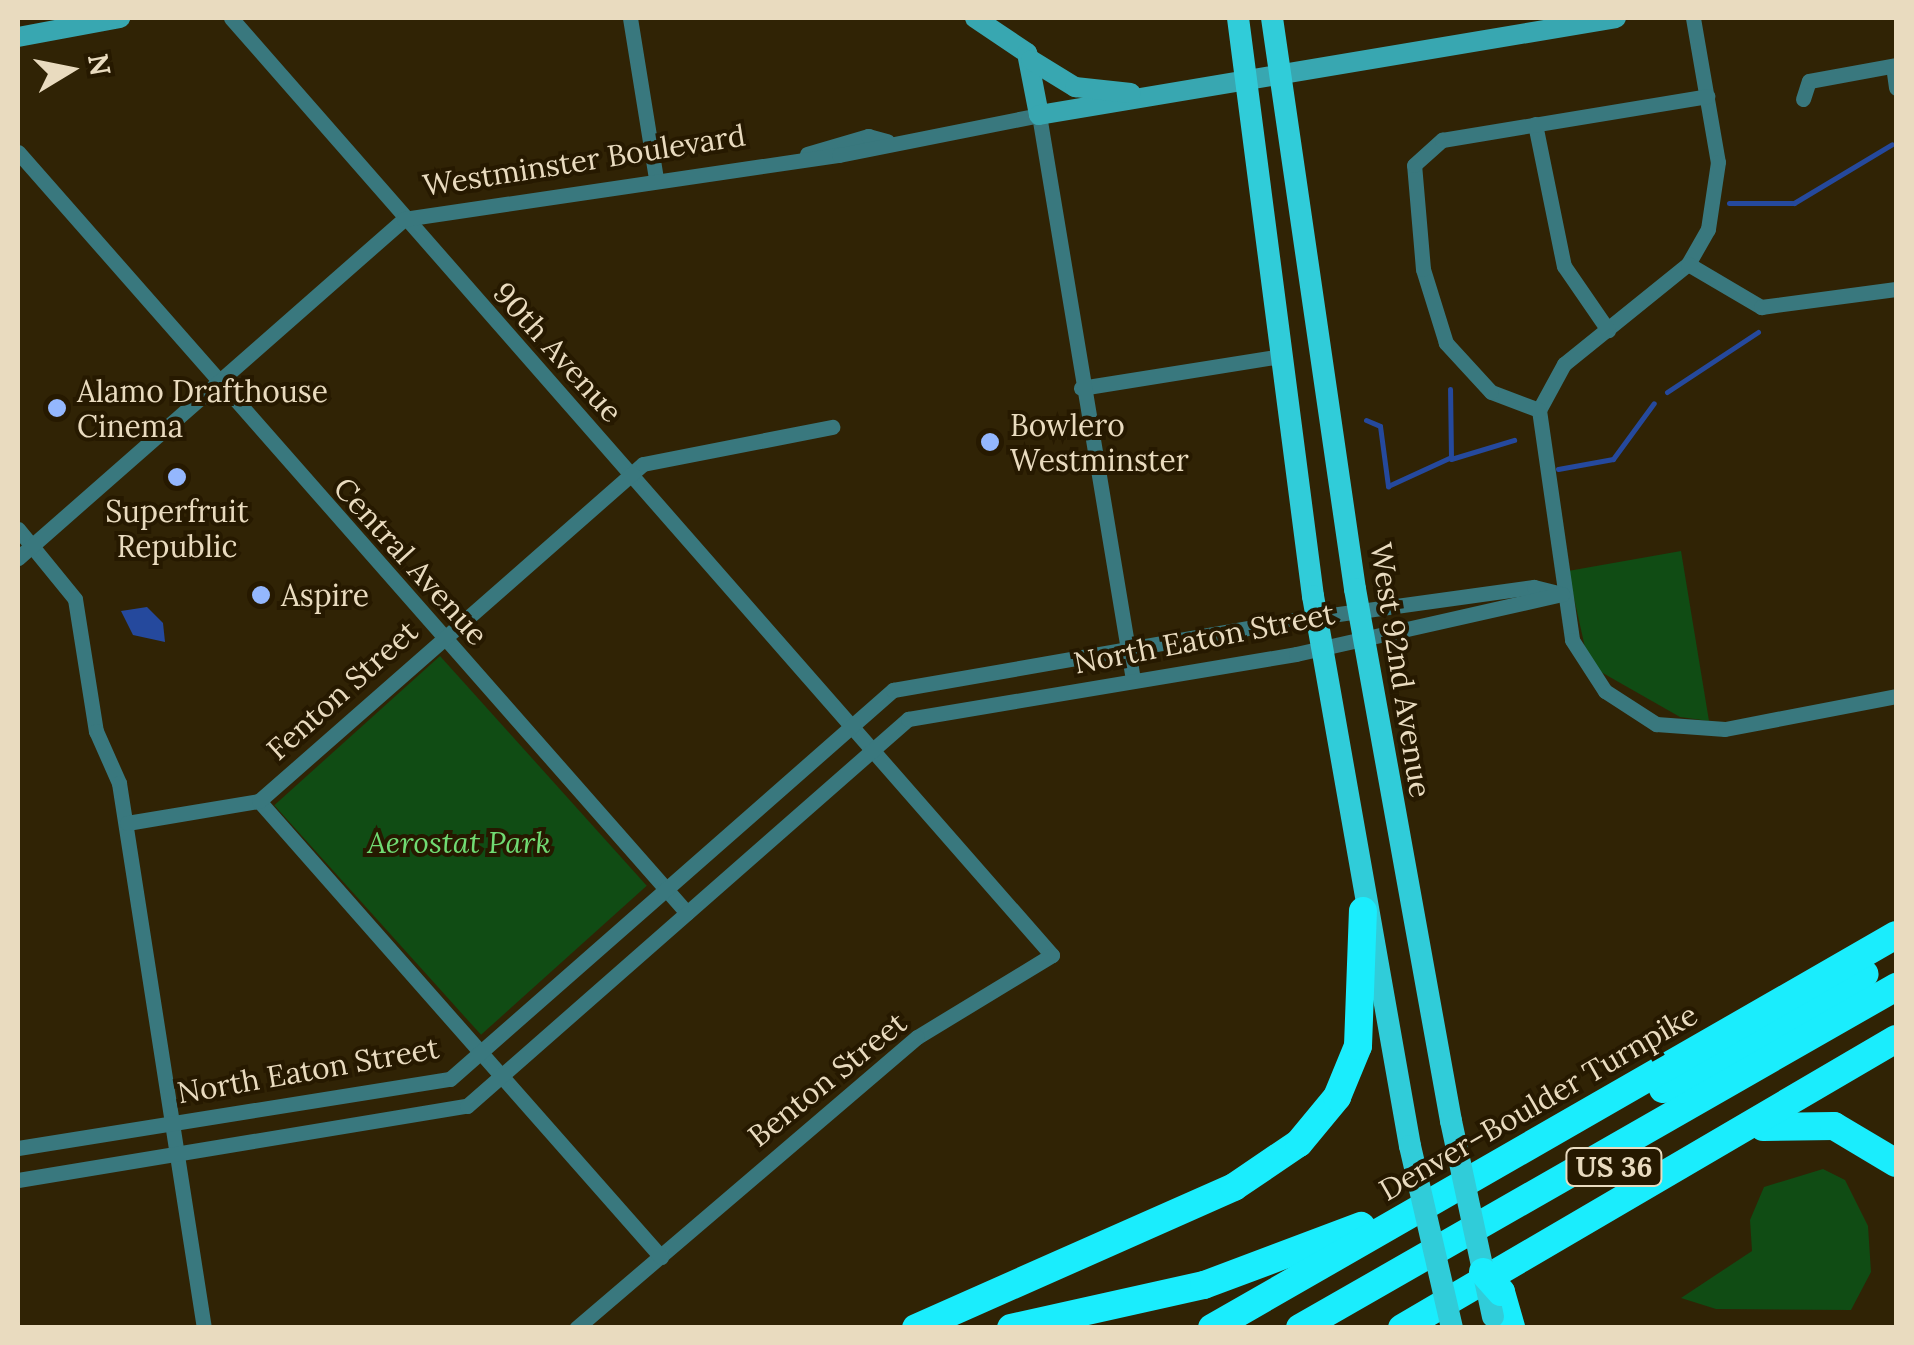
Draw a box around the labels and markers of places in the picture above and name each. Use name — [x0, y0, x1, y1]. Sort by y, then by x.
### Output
place label: Alamo Drafthouse Cinema — [77, 373, 328, 444]
marker: Alamo Drafthouse Cinema — [46, 397, 68, 419]
place label: Bowlero Westminster — [1010, 407, 1189, 478]
marker: Bowlero Westminster — [979, 431, 1001, 453]
marker: Superfruit Republic — [166, 466, 188, 488]
place label: Superfruit Republic — [105, 493, 249, 564]
place label: Aspire — [281, 577, 369, 613]
marker: Aspire — [250, 584, 272, 606]

